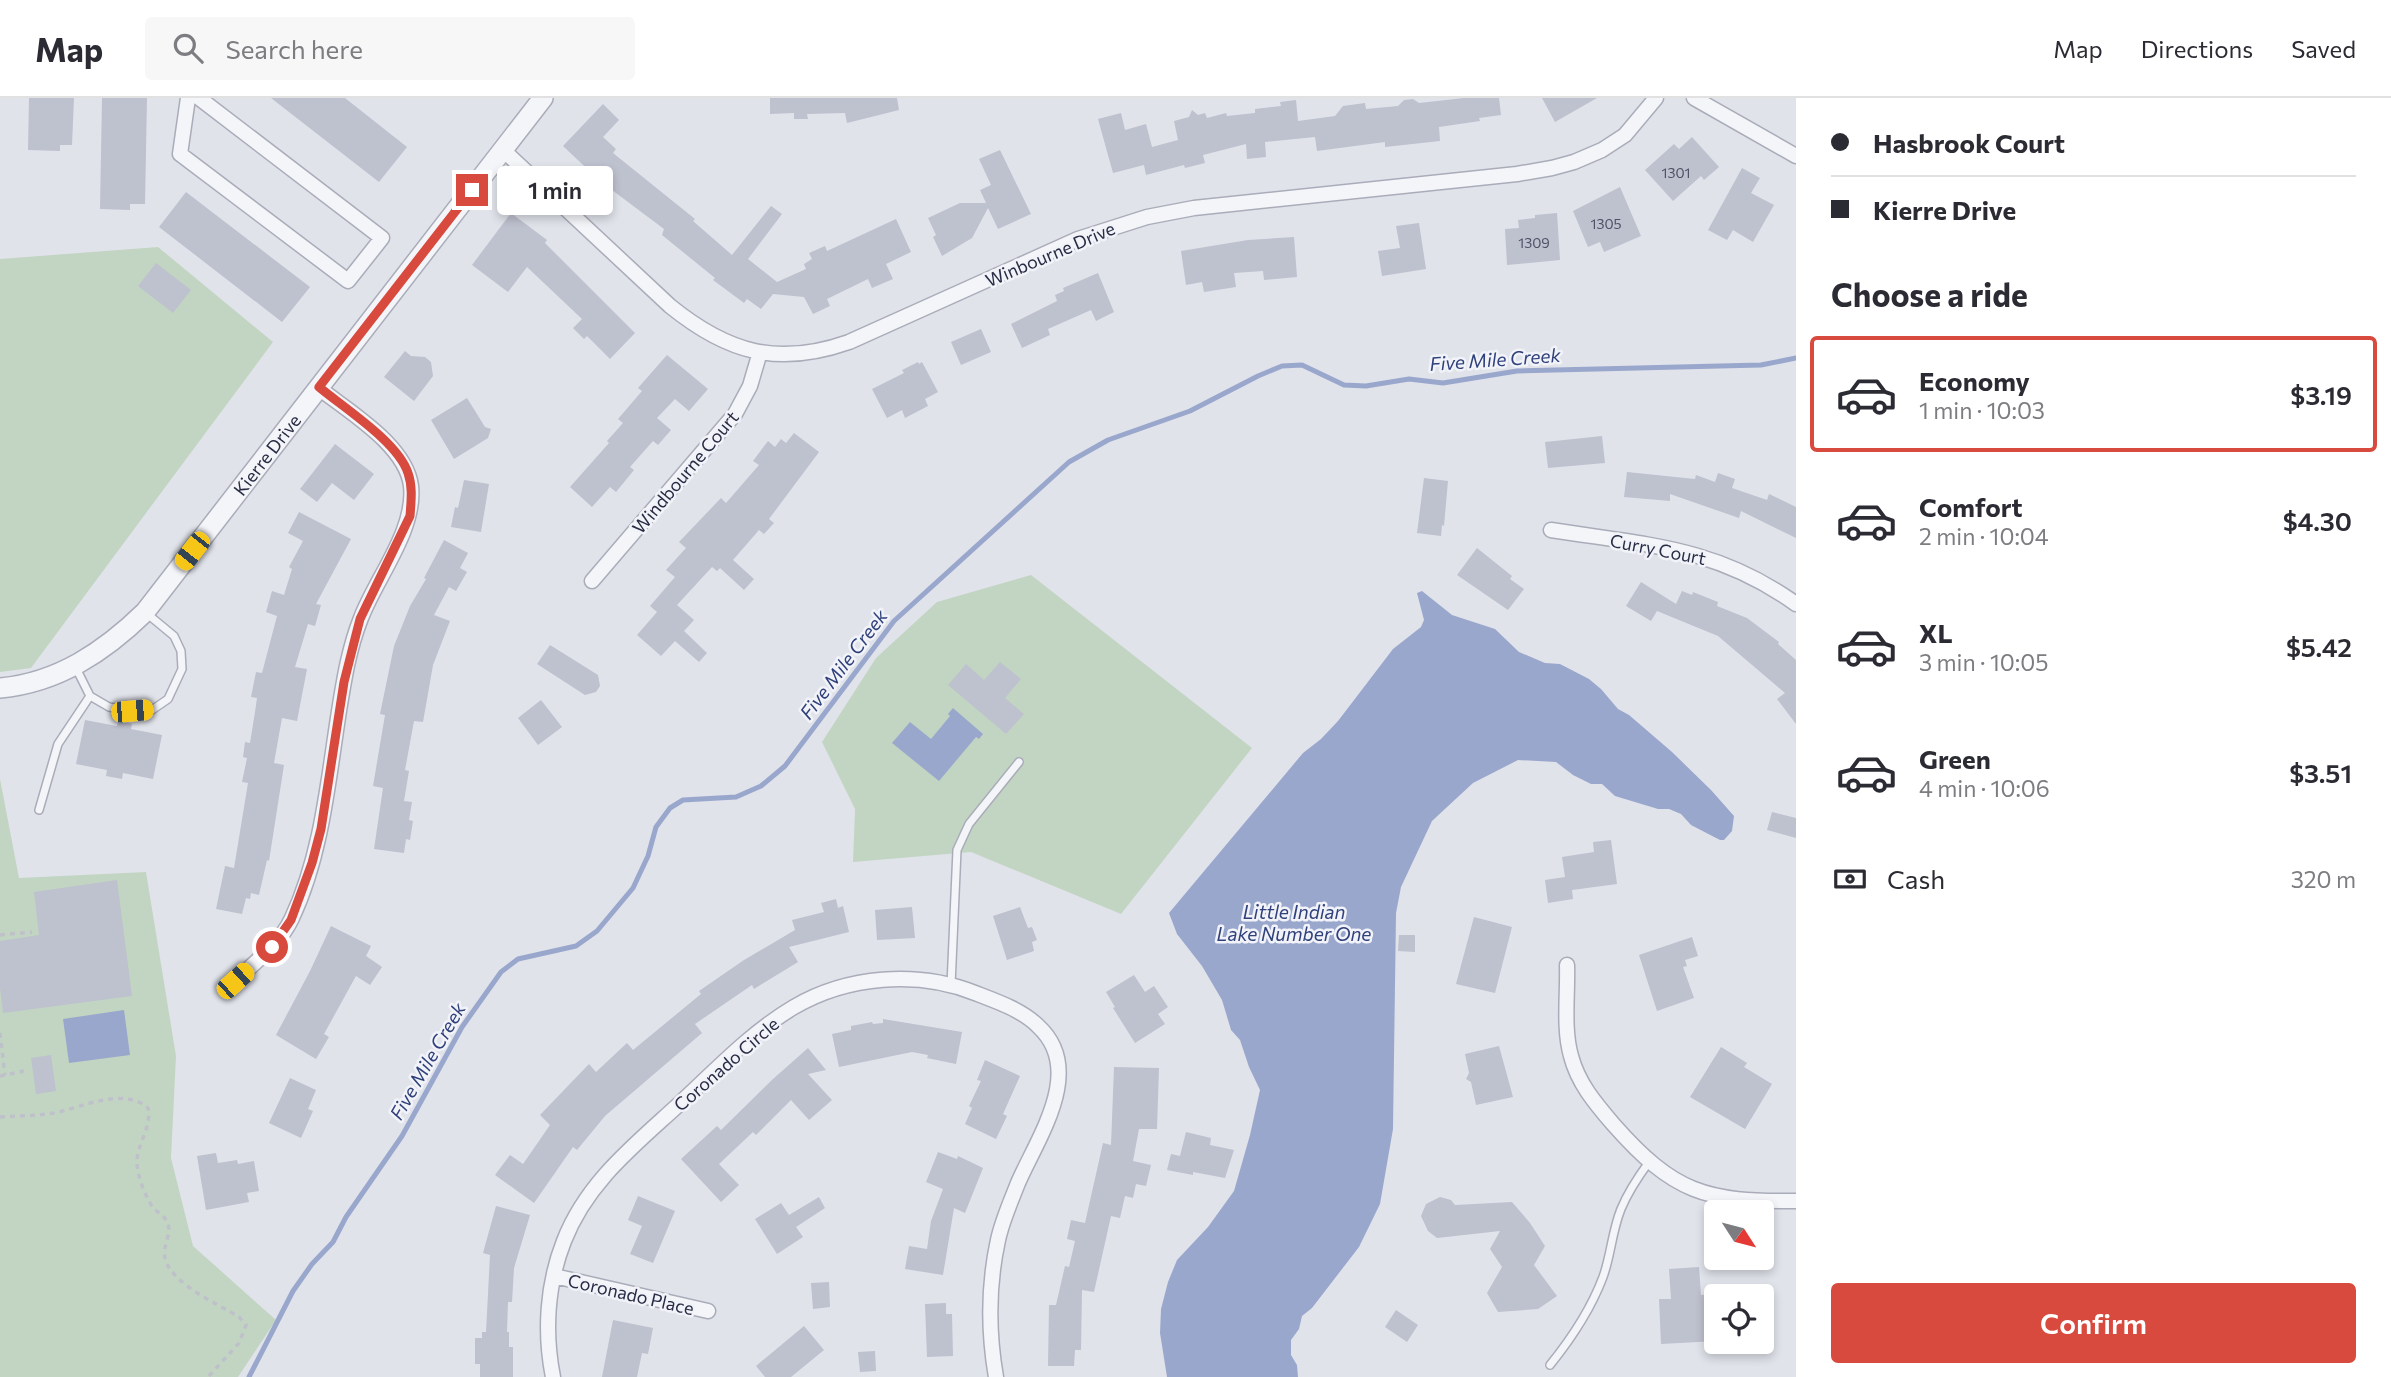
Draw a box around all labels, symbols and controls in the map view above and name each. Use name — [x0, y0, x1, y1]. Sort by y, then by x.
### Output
search box — [145, 17, 635, 80]
text: Map — [35, 28, 103, 69]
icon: search — [169, 29, 207, 67]
text: Search here — [225, 33, 363, 64]
text: Map — [2053, 34, 2103, 63]
text: Directions — [2141, 34, 2253, 63]
text: Saved — [2291, 34, 2356, 63]
text: Hasbrook Court — [1873, 127, 2065, 158]
house number: 1301 — [1661, 164, 1691, 181]
callout: 1 min — [496, 166, 612, 214]
route end — [456, 174, 488, 206]
text: 1 min — [528, 176, 582, 204]
text: Kierre Drive — [1873, 194, 2016, 225]
house number: 1305 — [1590, 215, 1622, 232]
street label: Winbourne Drive — [982, 217, 1118, 291]
house number: 1309 — [1518, 234, 1550, 251]
text: Choose a ride — [1831, 274, 2028, 314]
water label: Five Mile Creek — [1429, 343, 1562, 375]
icon: car — [1835, 363, 1898, 426]
text: Economy — [1919, 365, 2030, 396]
text: $3.19 — [2290, 379, 2352, 410]
text: 1 min · 10:03 — [1919, 396, 2045, 424]
street label: Windbourne Court — [627, 406, 743, 538]
street label: Kierre Drive — [228, 410, 305, 500]
icon: car — [1835, 489, 1898, 552]
text: Comfort — [1919, 491, 2022, 522]
text: $4.30 — [2283, 505, 2352, 536]
text: 2 min · 10:04 — [1919, 522, 2049, 550]
car — [171, 528, 214, 574]
street label: Curry Court — [1608, 529, 1708, 569]
water label: Five Mile Creek — [794, 604, 892, 723]
icon: car — [1835, 615, 1898, 678]
text: XL — [1919, 617, 1953, 648]
text: $5.42 — [2286, 631, 2352, 662]
text: 3 min · 10:05 — [1919, 648, 2048, 676]
car — [111, 699, 154, 723]
icon: car — [1835, 741, 1898, 804]
text: Green — [1919, 743, 1991, 774]
text: $3.51 — [2289, 757, 2352, 788]
text: 4 min · 10:06 — [1919, 774, 2050, 802]
icon: cash — [1831, 860, 1869, 898]
text: Cash — [1887, 863, 1945, 894]
text: 320 m — [2291, 865, 2356, 893]
water label: Little Indian Lake Number One — [1217, 900, 1371, 945]
route start — [256, 931, 288, 963]
car — [213, 959, 258, 1003]
water label: Five Mile Creek — [384, 998, 470, 1124]
street label: Coronado Circle — [669, 1012, 783, 1116]
north arrow — [1704, 1200, 1774, 1270]
map controls — [1704, 1200, 1774, 1354]
street label: Coronado Place — [566, 1269, 696, 1319]
button: Confirm — [1831, 1283, 2356, 1363]
button: locate — [1704, 1284, 1774, 1354]

